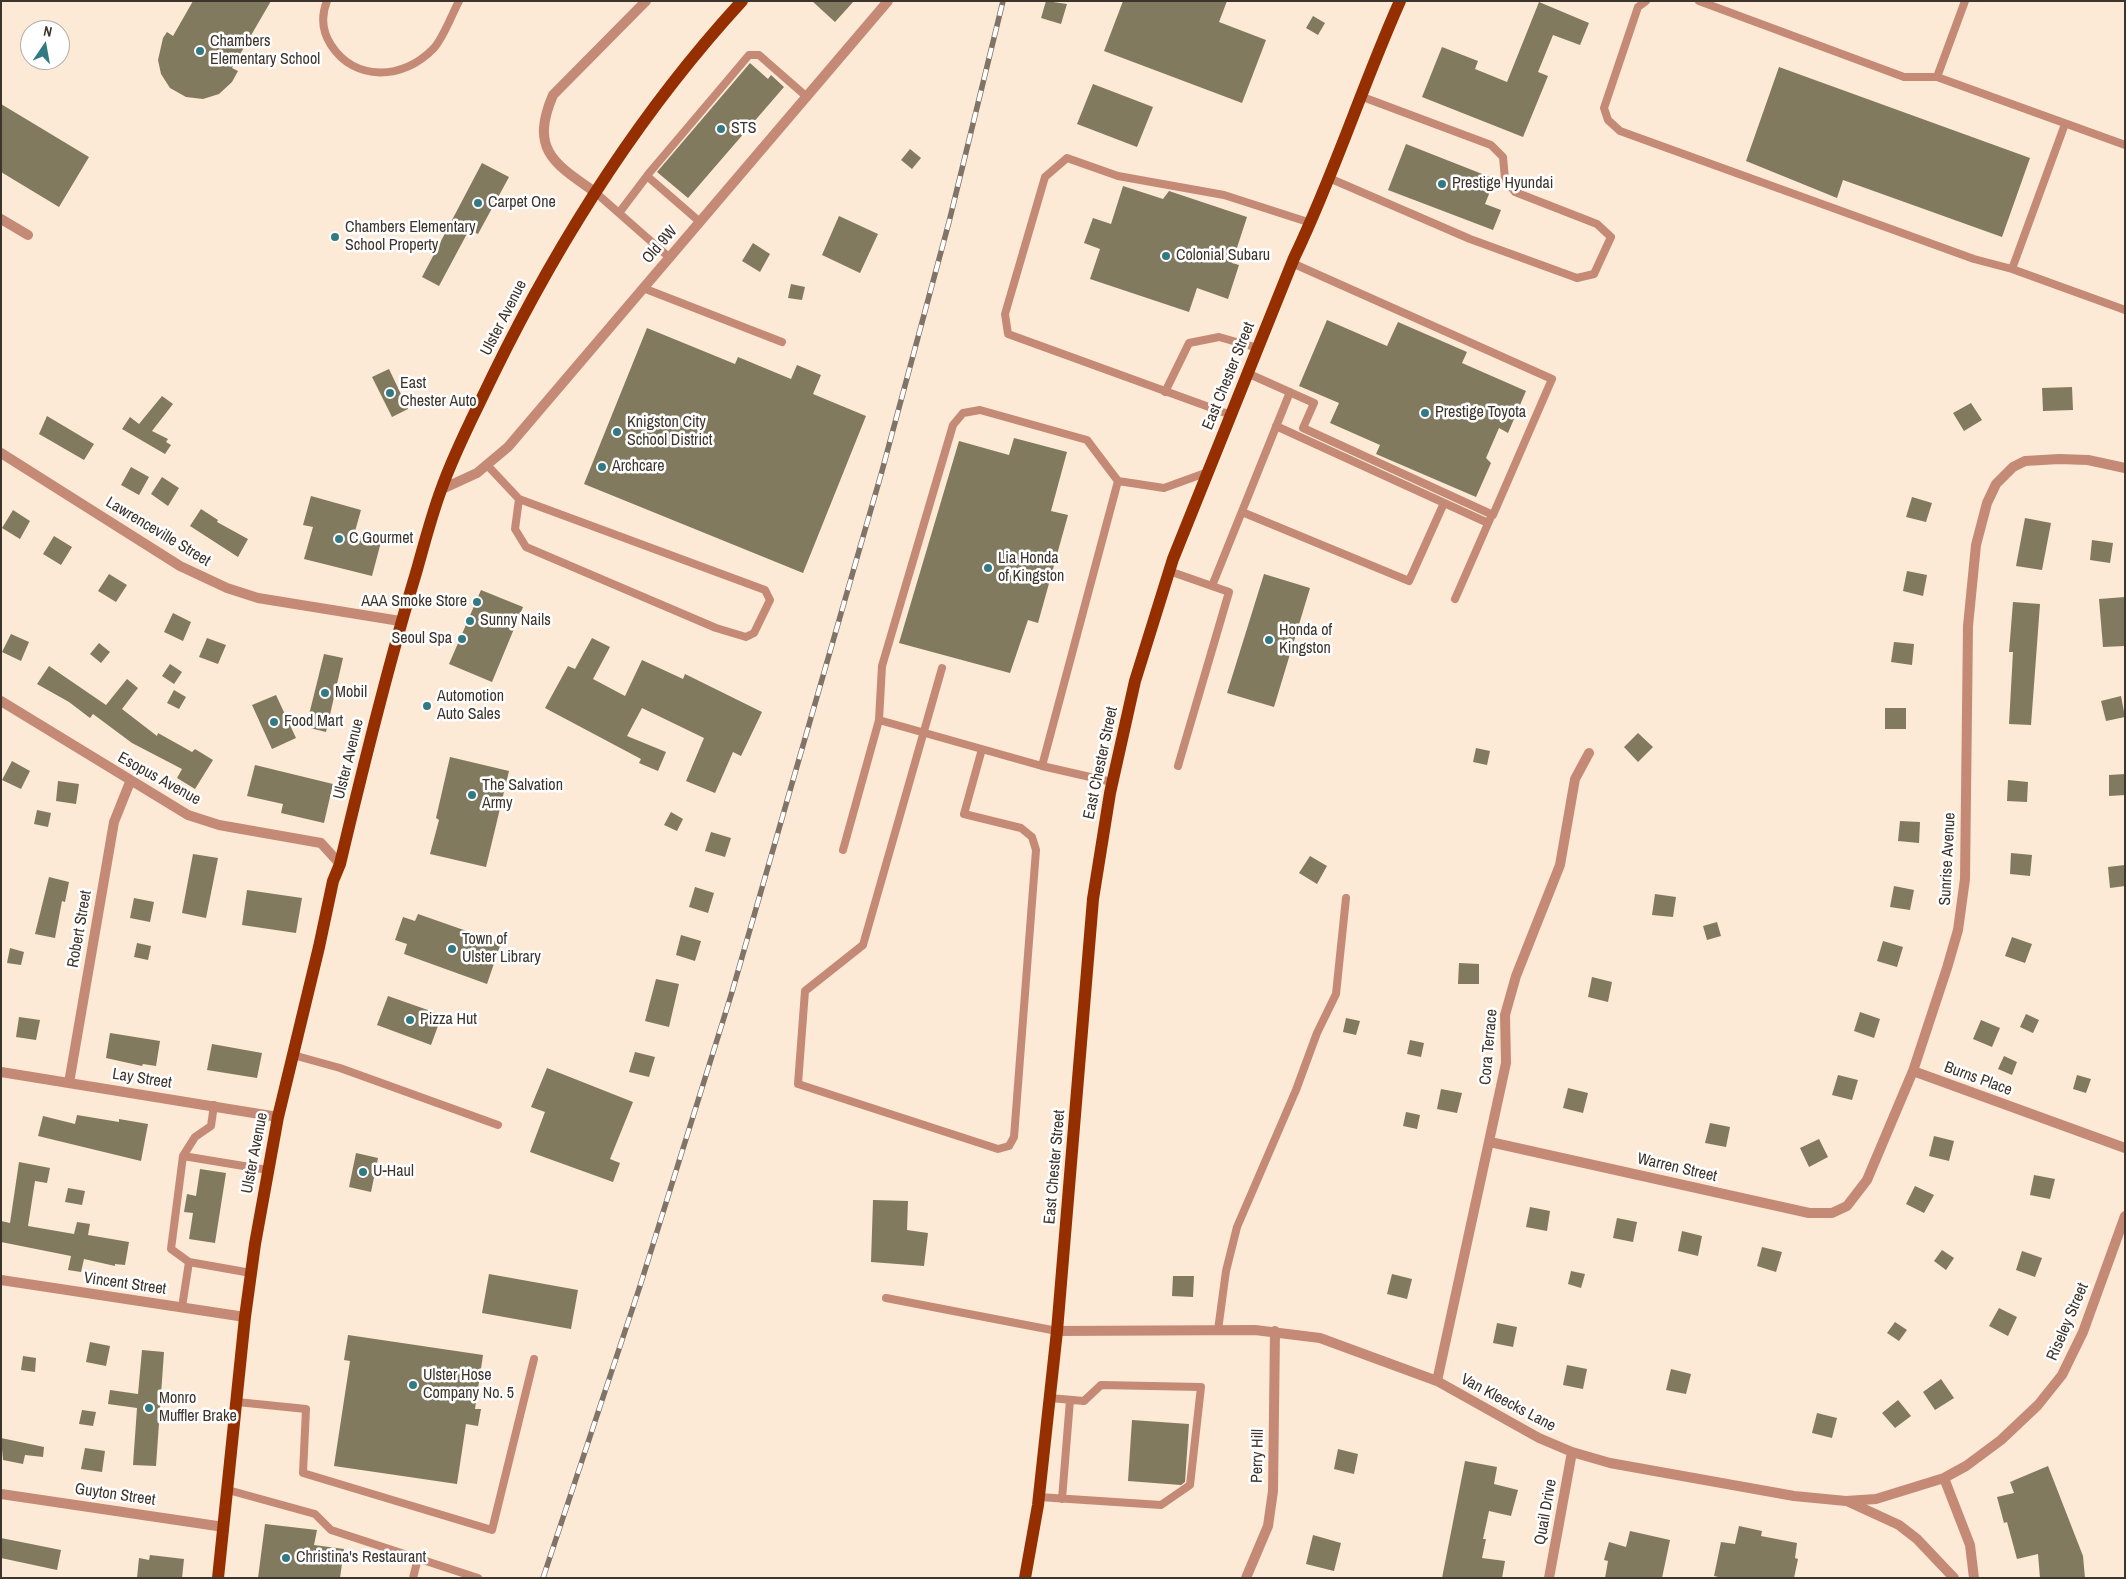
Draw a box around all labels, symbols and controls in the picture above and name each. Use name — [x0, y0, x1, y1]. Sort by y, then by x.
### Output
north arrow — [20, 20, 70, 70]
text: N — [42, 22, 54, 41]
place label: Chambers Elementary School — [210, 32, 320, 70]
marker: Chambers Elementary School — [194, 45, 206, 57]
place label: STS — [731, 119, 757, 139]
marker: STS — [715, 123, 727, 135]
place label: Prestige Hyundai — [1452, 174, 1553, 194]
marker: Prestige Hyundai — [1436, 178, 1448, 190]
place label: Carpet One — [488, 193, 556, 213]
marker: Carpet One — [472, 197, 484, 209]
place label: Chambers Elementary School Property — [345, 218, 476, 256]
street label: Old 9W — [638, 222, 682, 268]
marker: Chambers Elementary School Property — [329, 231, 341, 243]
place label: Colonial Subaru — [1176, 246, 1270, 266]
marker: Colonial Subaru — [1160, 250, 1172, 262]
street label: Ulster Avenue — [477, 277, 531, 359]
street label: East Chester Street — [1199, 319, 1259, 433]
place label: East Chester Auto — [400, 374, 477, 412]
marker: East Chester Auto — [384, 387, 396, 399]
place label: Prestige Toyota — [1435, 403, 1526, 423]
marker: Prestige Toyota — [1419, 407, 1431, 419]
place label: Knigston City School District — [627, 413, 712, 451]
marker: Knigston City School District — [611, 426, 623, 438]
place label: Archcare — [612, 457, 664, 477]
marker: Archcare — [596, 461, 608, 473]
street label: Lawrenceville Street — [102, 493, 214, 571]
place label: C Gourmet — [349, 529, 413, 549]
marker: C Gourmet — [333, 533, 345, 545]
place label: Lia Honda of Kingston — [998, 549, 1064, 587]
marker: Lia Honda of Kingston — [982, 562, 994, 574]
place label: AAA Smoke Store — [361, 592, 467, 612]
marker: AAA Smoke Store — [471, 596, 483, 608]
place label: Sunny Nails — [480, 611, 551, 631]
marker: Sunny Nails — [464, 615, 476, 627]
place label: Honda of Kingston — [1279, 621, 1332, 659]
place label: Seoul Spa — [391, 629, 452, 649]
marker: Seoul Spa — [456, 633, 468, 645]
marker: Honda of Kingston — [1263, 634, 1275, 646]
place label: Mobil — [335, 683, 367, 703]
marker: Mobil — [319, 687, 331, 699]
place label: Automotion Auto Sales — [437, 687, 504, 725]
marker: Automotion Auto Sales — [421, 700, 433, 712]
street label: East Chester Street — [1080, 705, 1122, 821]
place label: Food Mart — [284, 712, 343, 732]
marker: Food Mart — [268, 716, 280, 728]
street label: Ulster Avenue — [330, 717, 368, 801]
street label: Esopus Avenue — [114, 748, 204, 810]
place label: The Salvation Army — [482, 776, 563, 814]
marker: The Salvation Army — [466, 789, 478, 801]
street label: Sunrise Avenue — [1936, 812, 1960, 906]
street label: Robert Street — [64, 889, 96, 969]
place label: Town of Ulster Library — [462, 930, 541, 968]
marker: Town of Ulster Library — [446, 943, 458, 955]
street label: Cora Terrace — [1476, 1008, 1502, 1086]
place label: Pizza Hut — [420, 1010, 477, 1030]
marker: Pizza Hut — [404, 1014, 416, 1026]
street label: Burns Place — [1941, 1058, 2015, 1100]
street label: Lay Street — [111, 1065, 173, 1093]
street label: East Chester Street — [1040, 1109, 1070, 1225]
street label: Ulster Avenue — [238, 1111, 272, 1195]
street label: Warren Street — [1635, 1150, 1719, 1186]
place label: U-Haul — [373, 1162, 414, 1182]
marker: U-Haul — [357, 1166, 369, 1178]
street label: Vincent Street — [83, 1269, 167, 1299]
street label: Riseley Street — [2043, 1280, 2093, 1364]
place label: Ulster Hose Company No. 5 — [423, 1366, 514, 1404]
street label: Van Kleecks Lane — [1457, 1370, 1559, 1436]
marker: Ulster Hose Company No. 5 — [407, 1379, 419, 1391]
place label: Monro Muffler Brake — [159, 1389, 237, 1427]
marker: Monro Muffler Brake — [143, 1402, 155, 1414]
street label: Perry Hill — [1248, 1429, 1268, 1483]
street label: Quail Drive — [1531, 1478, 1561, 1546]
street label: Guyton Street — [74, 1480, 156, 1510]
place label: Christina's Restaurant — [296, 1548, 426, 1568]
marker: Christina's Restaurant — [280, 1552, 292, 1564]

